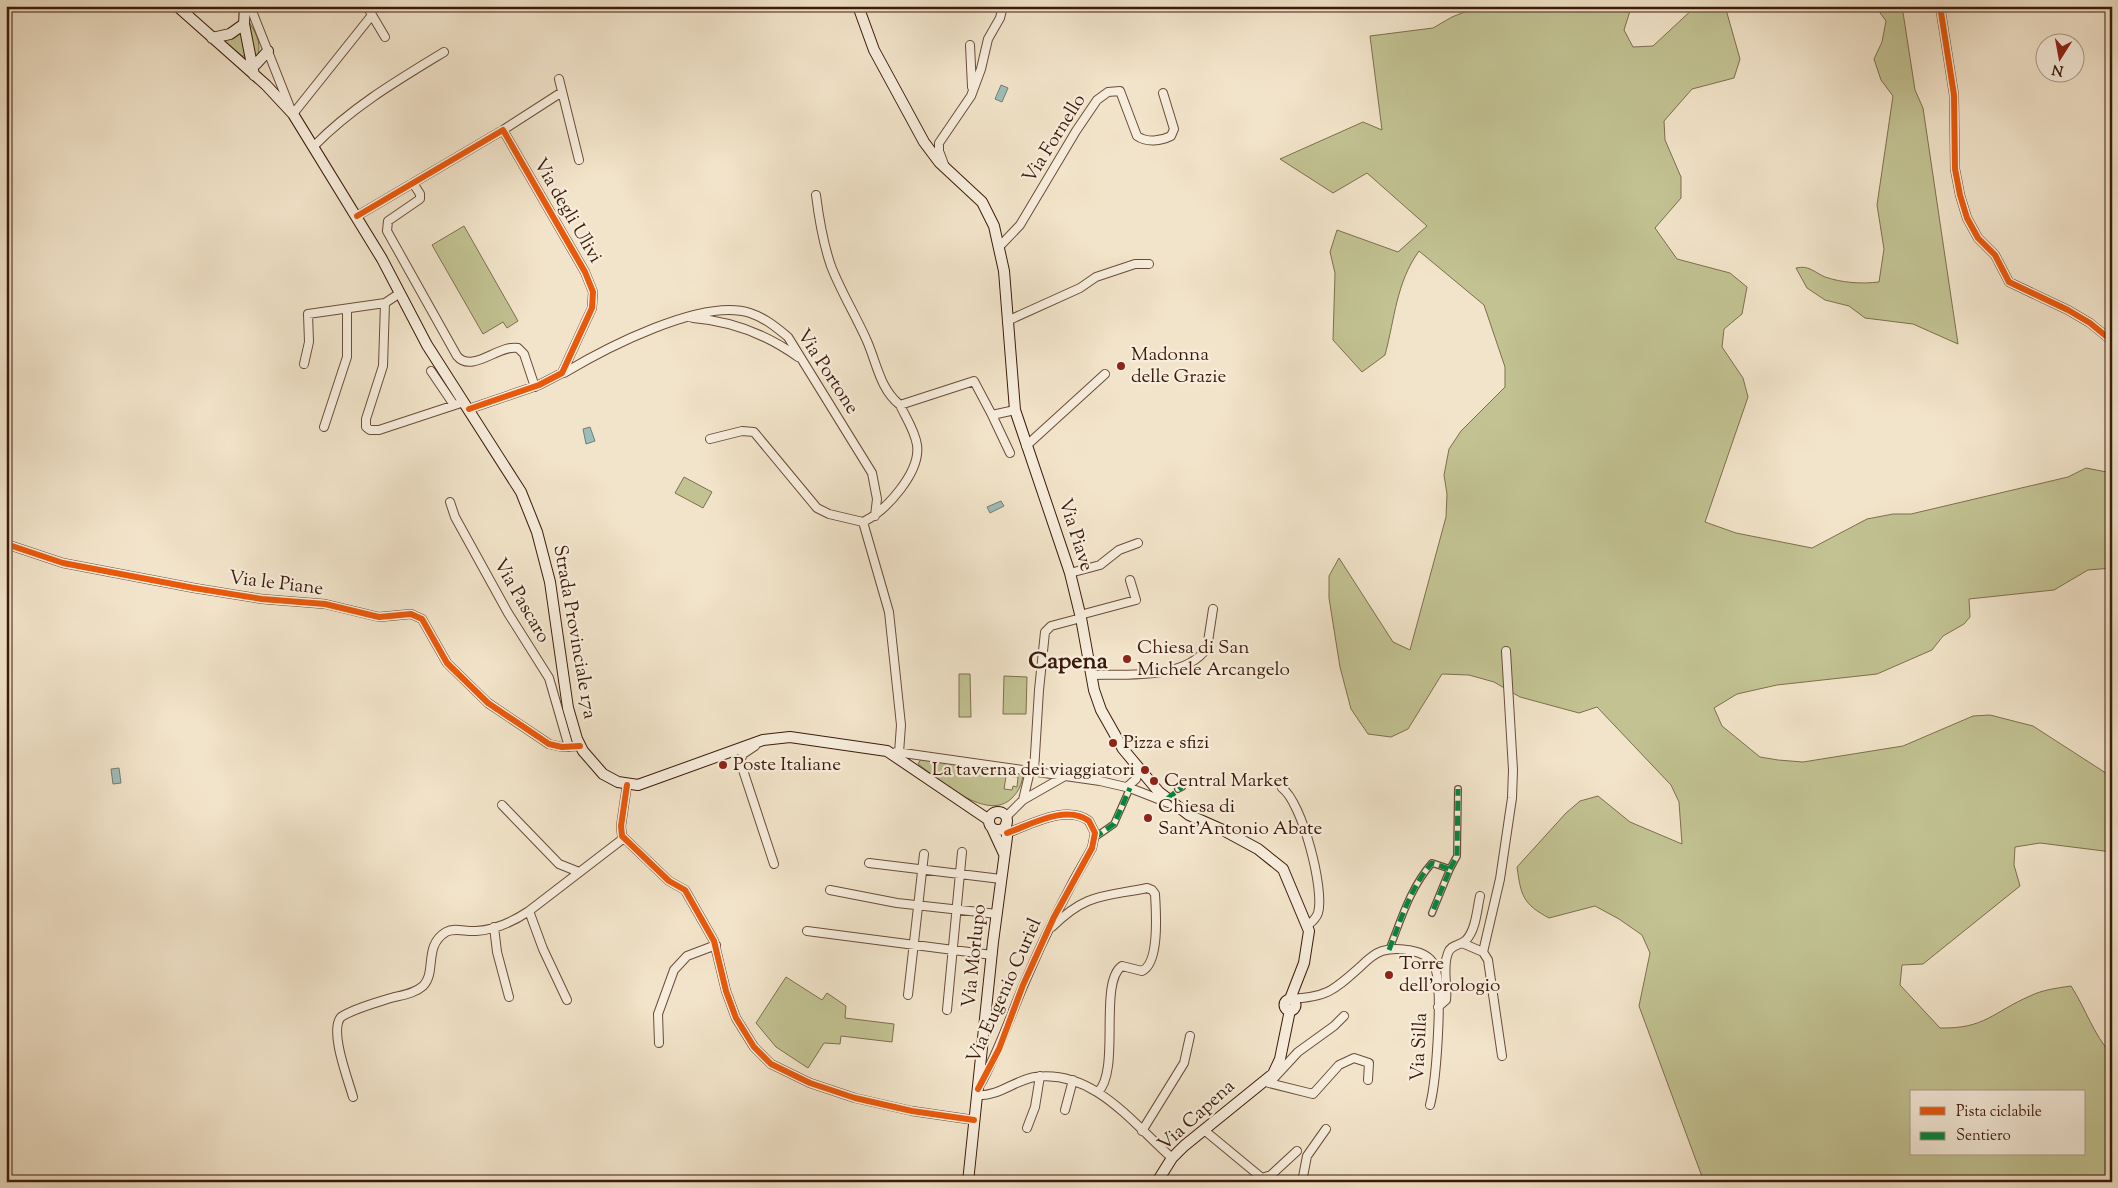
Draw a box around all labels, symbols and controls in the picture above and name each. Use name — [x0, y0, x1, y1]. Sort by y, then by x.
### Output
north arrow — [2036, 32, 2086, 82]
text: N — [2051, 58, 2065, 80]
street label: Via Fornello — [1017, 89, 1093, 189]
street label: Via degli Ulivi — [526, 153, 608, 269]
street label: Via Portone — [789, 324, 865, 420]
place label: Madonna delle Grazie — [1131, 342, 1227, 391]
marker: Madonna delle Grazie — [1115, 360, 1127, 372]
street label: Via Piave — [1051, 495, 1099, 575]
street label: Strada Provinciale 17a — [545, 543, 603, 721]
street label: Via Pascaro — [486, 554, 556, 648]
street label: Via le Piane — [227, 565, 325, 603]
place label: Chiesa di San Michele Arcangelo — [1137, 635, 1290, 684]
district label: Capena — [1028, 645, 1109, 679]
marker: Chiesa di San Michele Arcangelo — [1121, 653, 1133, 665]
place label: Pizza e sfizi — [1123, 730, 1209, 757]
marker: Pizza e sfizi — [1107, 737, 1119, 749]
place label: Poste Italiane — [733, 752, 841, 779]
place label: La taverna dei viaggiatori — [932, 757, 1135, 784]
marker: Poste Italiane — [717, 759, 729, 771]
marker: La taverna dei viaggiatori — [1139, 764, 1151, 776]
place label: Central Market — [1164, 768, 1289, 795]
marker: Central Market — [1148, 775, 1160, 787]
place label: Chiesa di Sant'Antonio Abate — [1158, 794, 1323, 843]
marker: Chiesa di Sant'Antonio Abate — [1142, 812, 1154, 824]
street label: Via Morlupo — [956, 903, 994, 1009]
street label: Via Eugenio Curiel — [961, 914, 1049, 1068]
place label: Torre dell'orologio — [1399, 951, 1500, 1000]
marker: Torre dell'orologio — [1383, 969, 1395, 981]
street label: Via Silla — [1405, 1012, 1435, 1082]
street label: Via Capena — [1153, 1074, 1242, 1158]
legend — [1910, 1090, 2086, 1156]
text: Pista ciclabile — [1956, 1102, 2042, 1123]
text: Sentiero — [1956, 1126, 2011, 1147]

